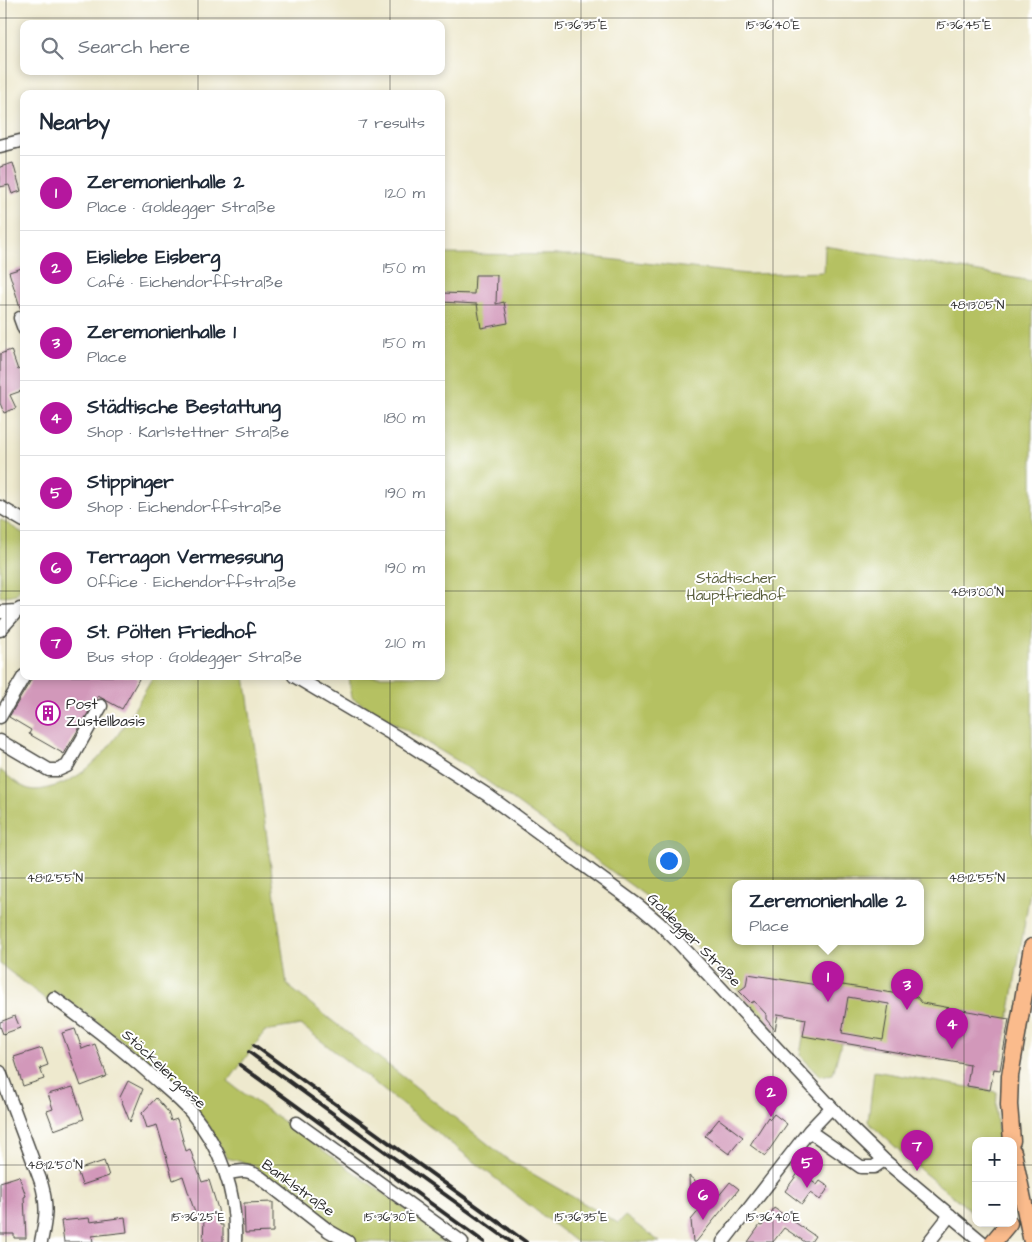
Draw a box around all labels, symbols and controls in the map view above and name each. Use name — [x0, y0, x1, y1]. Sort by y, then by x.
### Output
text: 15°36'35"E — [555, 17, 607, 34]
text: 15°36'40"E — [746, 17, 800, 34]
text: 15°36'45"E — [937, 17, 991, 34]
search box — [20, 20, 445, 75]
icon: search — [38, 34, 66, 62]
text: Search here — [78, 34, 190, 61]
text: Nearby — [40, 108, 110, 137]
text: 7 results — [358, 112, 425, 134]
text: Zeremonienhalle 2 — [87, 169, 244, 196]
text: 1 — [55, 182, 57, 204]
text: 120 m — [385, 182, 425, 204]
text: Place · Goldegger Straße — [87, 196, 275, 218]
text: Eisliebe Eisberg — [87, 244, 220, 271]
text: 2 — [51, 257, 61, 279]
text: 150 m — [383, 257, 425, 279]
text: Café · Eichendorffstraße — [87, 271, 283, 293]
text: 48°13'05"N — [950, 297, 1005, 314]
text: Zeremonienhalle 1 — [87, 319, 236, 346]
text: 3 — [52, 332, 60, 354]
text: 150 m — [383, 332, 425, 354]
text: Place — [87, 346, 127, 368]
text: Städtische Bestattung — [87, 394, 281, 421]
text: 4 — [51, 407, 61, 429]
text: 180 m — [384, 407, 425, 429]
text: Shop · Karlstettner Straße — [87, 421, 289, 443]
text: Stippinger — [87, 469, 174, 496]
text: 5 — [50, 482, 62, 504]
text: 190 m — [385, 482, 425, 504]
text: Shop · Eichendorffstraße — [87, 496, 281, 518]
text: Terragon Vermessung — [87, 544, 283, 571]
text: 6 — [51, 557, 61, 579]
text: 190 m — [385, 557, 425, 579]
park label: Städtischer Hauptfriedhof — [687, 568, 785, 606]
text: Office · Eichendorffstraße — [87, 571, 296, 593]
text: 48°13'00"N — [950, 584, 1004, 601]
text: St. Pölten Friedhof — [87, 619, 256, 646]
text: 7 — [51, 632, 61, 654]
text: 210 m — [385, 632, 425, 654]
text: Bus stop · Goldegger Straße — [87, 646, 302, 668]
place label: Post Zustellbasis — [66, 694, 146, 732]
building icon: Post Zustellbasis — [35, 700, 61, 726]
your location — [656, 848, 682, 874]
text: 48°12'55"N — [27, 870, 84, 887]
text: 48°12'55"N — [949, 870, 1006, 887]
popup — [732, 880, 924, 945]
street label: Goldegger Straße — [642, 888, 746, 992]
text: Zeremonienhalle 2 — [749, 888, 907, 915]
text: Place — [749, 915, 789, 937]
pin: 1 — [812, 961, 844, 1002]
pin: 3 — [891, 969, 923, 1010]
pin: 4 — [936, 1008, 968, 1049]
street label: Stöckelergasse — [117, 1024, 211, 1114]
pin: 2 — [755, 1076, 787, 1117]
pin: 7 — [901, 1130, 933, 1171]
map controls — [972, 1137, 1017, 1227]
button: + — [972, 1137, 1017, 1182]
pin: 5 — [791, 1147, 823, 1188]
street label: Banklstraße — [257, 1154, 339, 1222]
text: 48°12'50"N — [27, 1157, 83, 1174]
pin: 6 — [687, 1179, 719, 1220]
button: − — [972, 1182, 1017, 1227]
text: 15°36'25"E — [171, 1209, 225, 1226]
text: 15°36'30"E — [364, 1209, 416, 1226]
text: 15°36'35"E — [555, 1209, 607, 1226]
text: 15°36'40"E — [746, 1209, 800, 1226]

